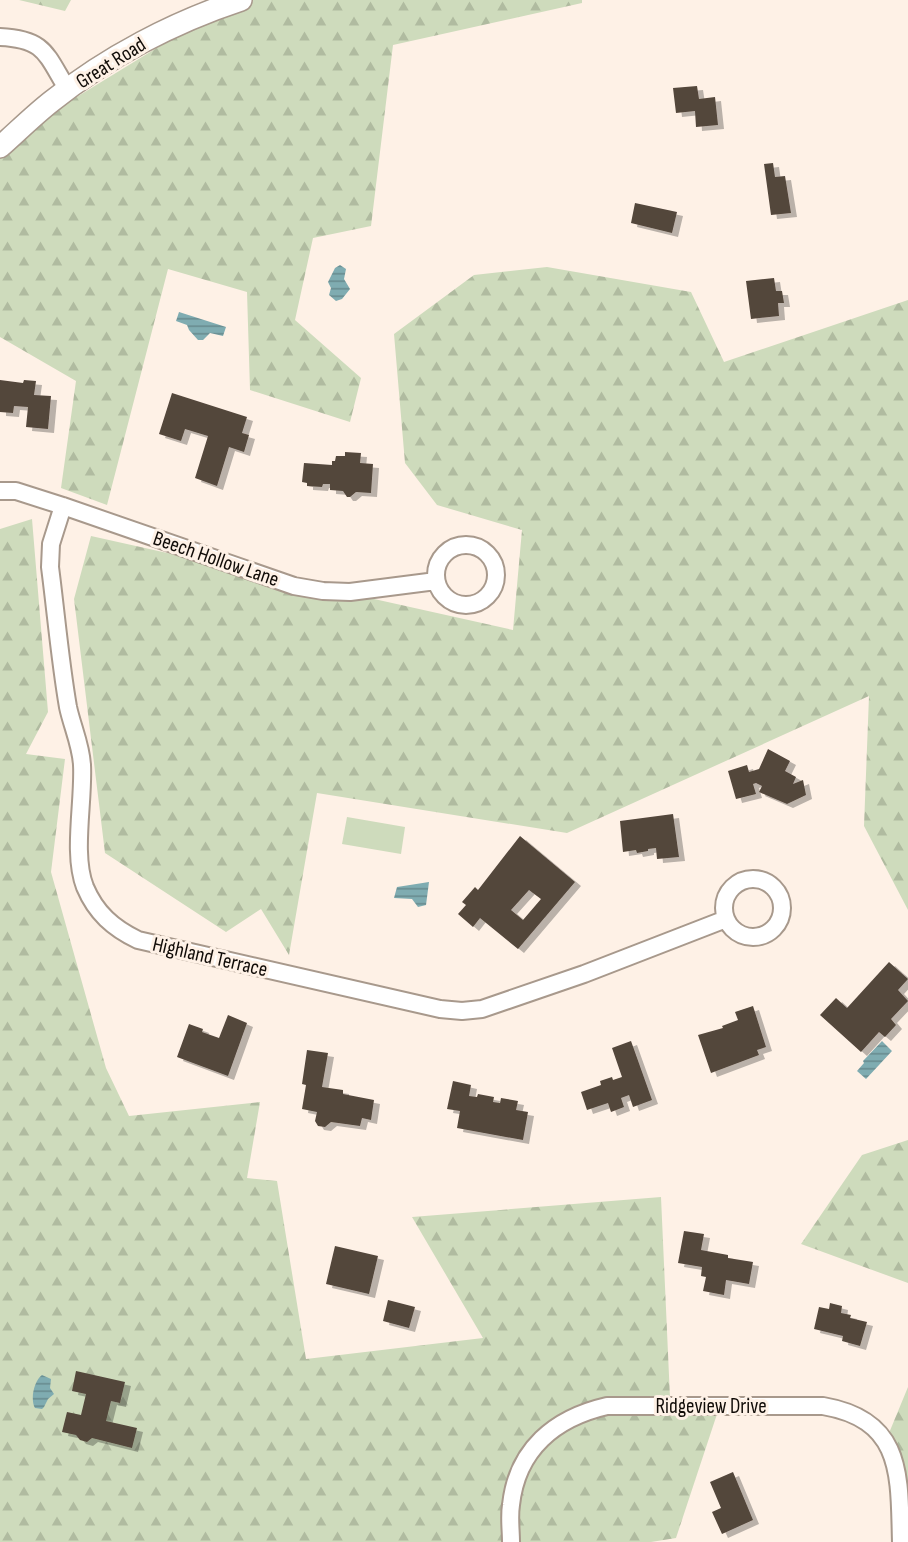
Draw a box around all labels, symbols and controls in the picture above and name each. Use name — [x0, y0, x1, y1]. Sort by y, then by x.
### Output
street label: Great Road — [72, 32, 150, 94]
street label: Beech Hollow Lane — [150, 526, 282, 592]
street label: Highland Terrace — [150, 932, 270, 982]
street label: Ridgeview Drive — [655, 1394, 767, 1419]

